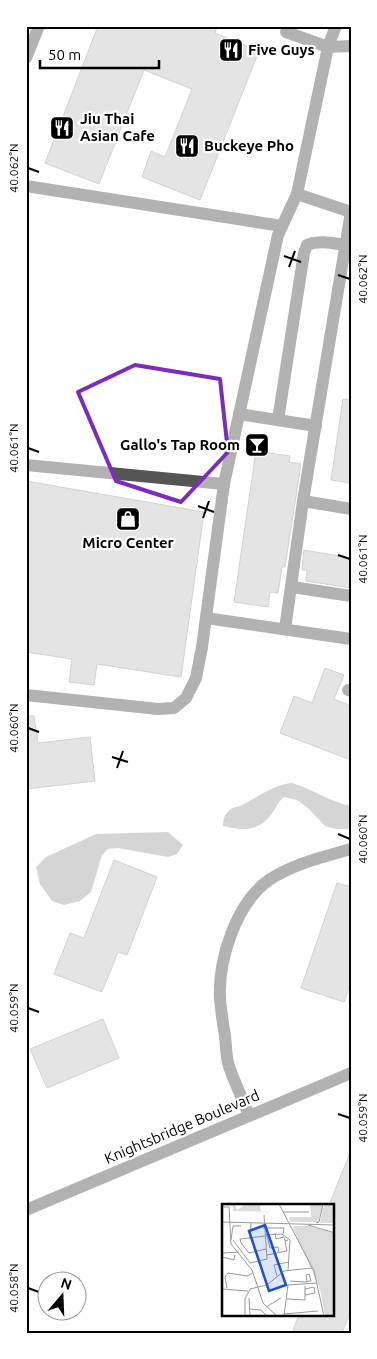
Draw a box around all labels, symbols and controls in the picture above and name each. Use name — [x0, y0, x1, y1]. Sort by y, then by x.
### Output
restaurant icon: Five Guys — [218, 37, 244, 63]
scale bar — [40, 38, 159, 70]
place label: Five Guys — [248, 41, 314, 58]
text: 50 m — [48, 46, 81, 63]
place label: Jiu Thai Asian Cafe — [80, 110, 155, 144]
restaurant icon: Jiu Thai Asian Cafe — [49, 115, 75, 141]
restaurant icon: Buckeye Pho — [174, 133, 200, 159]
place label: Buckeye Pho — [204, 137, 294, 154]
text: 40.062°N — [7, 143, 20, 193]
text: 40.062°N — [356, 254, 369, 304]
text: 40.061°N — [7, 423, 20, 473]
bar icon: Gallo's Tap Room — [244, 432, 270, 458]
place label: Gallo's Tap Room — [120, 436, 240, 453]
shop icon: Micro Center — [115, 506, 141, 532]
place label: Micro Center — [82, 534, 175, 551]
text: 40.061°N — [356, 534, 369, 584]
text: 40.060°N — [7, 703, 20, 753]
text: 40.060°N — [356, 814, 369, 864]
text: 40.059°N — [7, 983, 20, 1033]
street label: Knightsbridge Boulevard — [102, 1086, 262, 1167]
text: 40.059°N — [356, 1093, 369, 1143]
inset map — [222, 1204, 334, 1316]
text: 40.058°N — [7, 1263, 20, 1313]
north arrow — [38, 1272, 88, 1322]
text: N — [59, 1274, 74, 1293]

